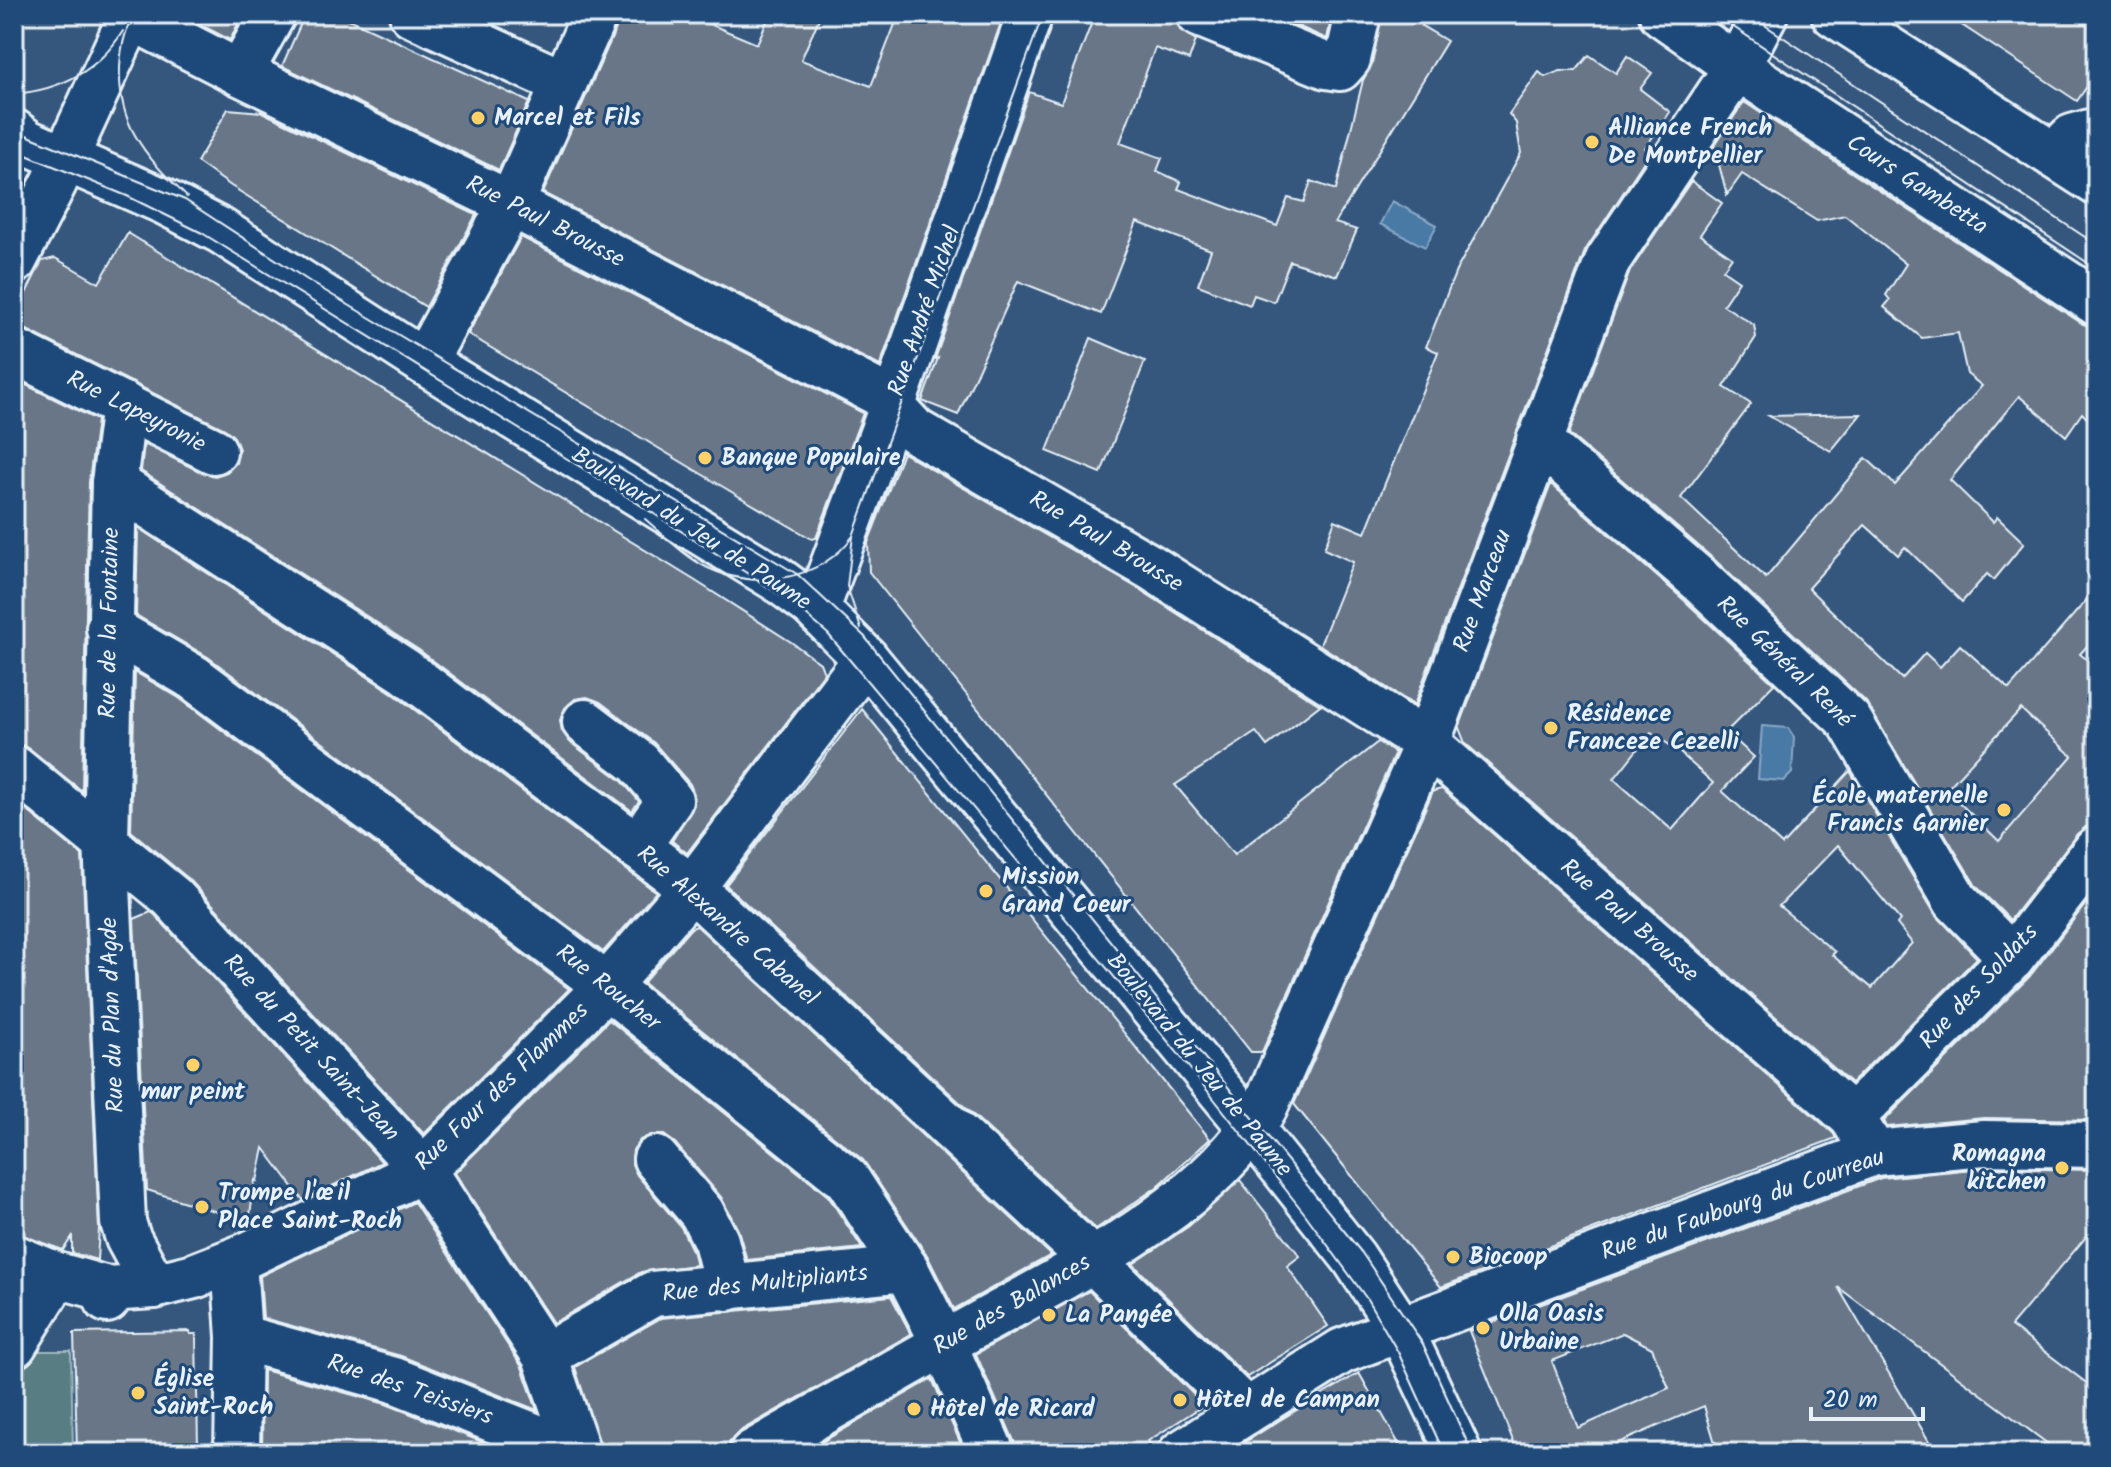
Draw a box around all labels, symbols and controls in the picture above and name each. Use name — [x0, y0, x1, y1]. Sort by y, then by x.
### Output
place label: Marcel et Fils — [494, 99, 641, 138]
marker: Marcel et Fils — [469, 109, 487, 127]
place label: Alliance French De Montpellier — [1608, 109, 1772, 176]
street label: Cours Gambetta — [1838, 124, 1996, 246]
marker: Alliance French De Montpellier — [1583, 133, 1601, 151]
street label: Rue Paul Brousse — [459, 165, 632, 279]
street label: Rue André Michel — [878, 220, 973, 402]
street label: Rue Lapeyronie — [59, 360, 213, 464]
street label: Boulevard du Jeu de Paume — [563, 436, 819, 622]
place label: Banque Populaire — [721, 439, 901, 478]
marker: Banque Populaire — [696, 449, 714, 467]
street label: Rue Paul Brousse — [1021, 480, 1191, 604]
street label: Rue Marceau — [1443, 524, 1523, 658]
street label: Rue de la Fontaine — [89, 527, 131, 719]
street label: Rue Général René — [1707, 586, 1862, 739]
place label: Résidence Franceze Cezelli — [1567, 695, 1740, 762]
marker: Résidence Franceze Cezelli — [1542, 719, 1560, 737]
place label: École maternelle Francis Garnier — [1812, 777, 1989, 844]
marker: École maternelle Francis Garnier — [1995, 801, 2013, 819]
street label: Rue Alexandre Cabanel — [627, 836, 827, 1017]
street label: Rue Paul Brousse — [1550, 849, 1708, 993]
place label: Mission Grand Coeur — [1002, 858, 1132, 925]
marker: Mission Grand Coeur — [977, 882, 995, 900]
street label: Rue des Soldats — [1910, 915, 2048, 1059]
street label: Rue du Plan d'Agde — [90, 916, 136, 1114]
street label: Rue Roucher — [547, 934, 671, 1043]
street label: Boulevard du Jeu de Paume — [1096, 944, 1302, 1186]
street label: Rue du Petit Saint-Jean — [213, 945, 409, 1151]
street label: Rue Four des Flammes — [406, 993, 598, 1181]
marker: mur peint — [184, 1056, 202, 1074]
place label: mur peint — [141, 1073, 246, 1112]
place label: Romagna kitchen — [1952, 1135, 2046, 1202]
street label: Rue du Faubourg du Courreau — [1596, 1138, 1891, 1272]
marker: Romagna kitchen — [2053, 1159, 2071, 1177]
place label: Trompe l'œil Place Saint-Roch — [218, 1174, 402, 1241]
marker: Trompe l'œil Place Saint-Roch — [193, 1198, 211, 1216]
place label: Biocoop — [1469, 1238, 1548, 1277]
street label: Rue des Balances — [926, 1244, 1098, 1366]
marker: Biocoop — [1444, 1248, 1462, 1266]
street label: Rue des Multipliants — [660, 1254, 870, 1314]
place label: Olla Oasis Urbaine — [1499, 1295, 1604, 1362]
place label: La Pangée — [1065, 1296, 1173, 1335]
marker: La Pangée — [1040, 1306, 1058, 1324]
marker: Olla Oasis Urbaine — [1474, 1319, 1492, 1337]
street label: Rue des Teissiers — [322, 1343, 498, 1437]
place label: Église Saint-Roch — [154, 1360, 273, 1427]
scale bar — [1811, 1371, 1923, 1421]
place label: Hôtel de Campan — [1196, 1381, 1380, 1420]
text: 20 m — [1823, 1381, 1878, 1420]
marker: Église Saint-Roch — [129, 1384, 147, 1402]
place label: Hôtel de Ricard — [930, 1390, 1096, 1429]
marker: Hôtel de Campan — [1171, 1391, 1189, 1409]
marker: Hôtel de Ricard — [905, 1400, 923, 1418]

